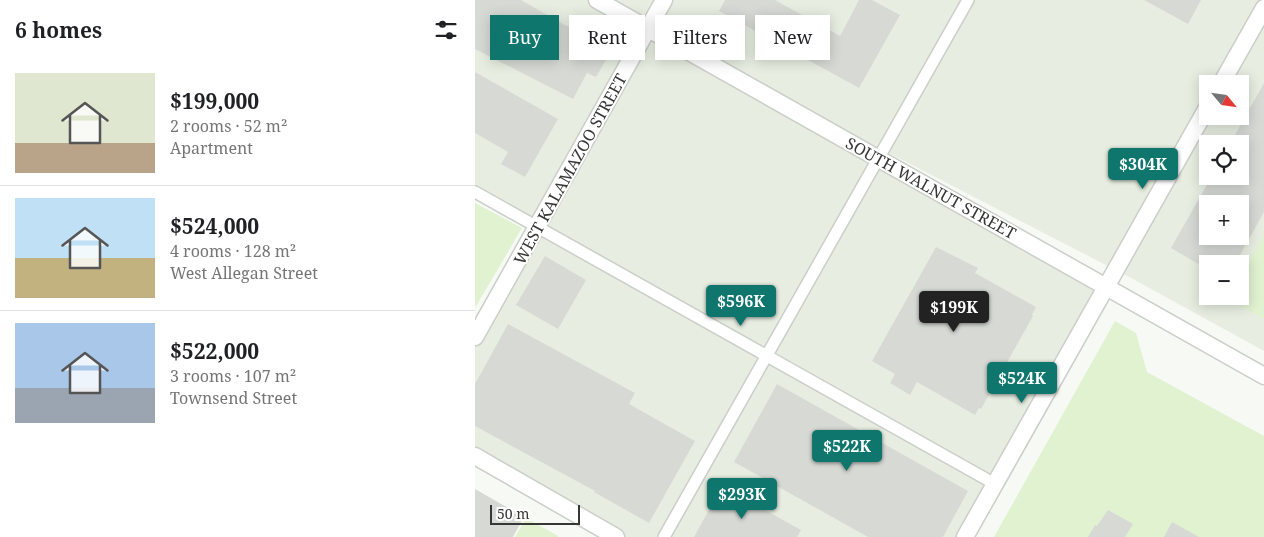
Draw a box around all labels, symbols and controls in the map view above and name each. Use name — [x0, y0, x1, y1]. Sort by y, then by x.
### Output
chip: Buy — [490, 15, 559, 60]
chip: Rent — [569, 15, 645, 60]
chip: Filters — [655, 15, 745, 60]
chip: New — [755, 15, 830, 60]
text: 6 homes — [15, 16, 102, 44]
icon: filters — [432, 16, 460, 44]
street label: WEST KALAMAZOO STREET — [508, 70, 632, 268]
north arrow — [1199, 75, 1249, 125]
map controls — [1199, 75, 1249, 305]
text: $199,000 — [170, 87, 259, 115]
icon: home — [55, 93, 115, 153]
text: 2 rooms · 52 m² — [170, 115, 287, 137]
street label: SOUTH WALNUT STREET — [842, 132, 1020, 244]
button: locate — [1199, 135, 1249, 185]
text: Apartment — [170, 137, 253, 159]
pin: $304K — [1108, 148, 1178, 190]
text: $304K — [1119, 153, 1167, 175]
button: + — [1199, 195, 1249, 245]
text: $524,000 — [170, 212, 259, 240]
icon: home — [55, 218, 115, 278]
text: 4 rooms · 128 m² — [170, 240, 296, 262]
button: − — [1199, 255, 1249, 305]
text: West Allegan Street — [170, 262, 318, 284]
pin: $596K — [706, 284, 776, 327]
text: $596K — [717, 290, 765, 312]
pin: $199K — [919, 290, 989, 333]
text: $199K — [930, 296, 978, 318]
text: $522,000 — [170, 337, 259, 365]
icon: home — [55, 343, 115, 403]
pin: $524K — [987, 362, 1057, 404]
text: 3 rooms · 107 m² — [170, 365, 296, 387]
text: $524K — [998, 367, 1046, 389]
text: Townsend Street — [170, 387, 297, 409]
pin: $522K — [812, 430, 882, 472]
text: $522K — [823, 435, 871, 457]
pin: $293K — [707, 478, 777, 520]
text: $293K — [718, 483, 766, 505]
scale bar — [490, 502, 580, 525]
text: 50 m — [497, 504, 530, 523]

